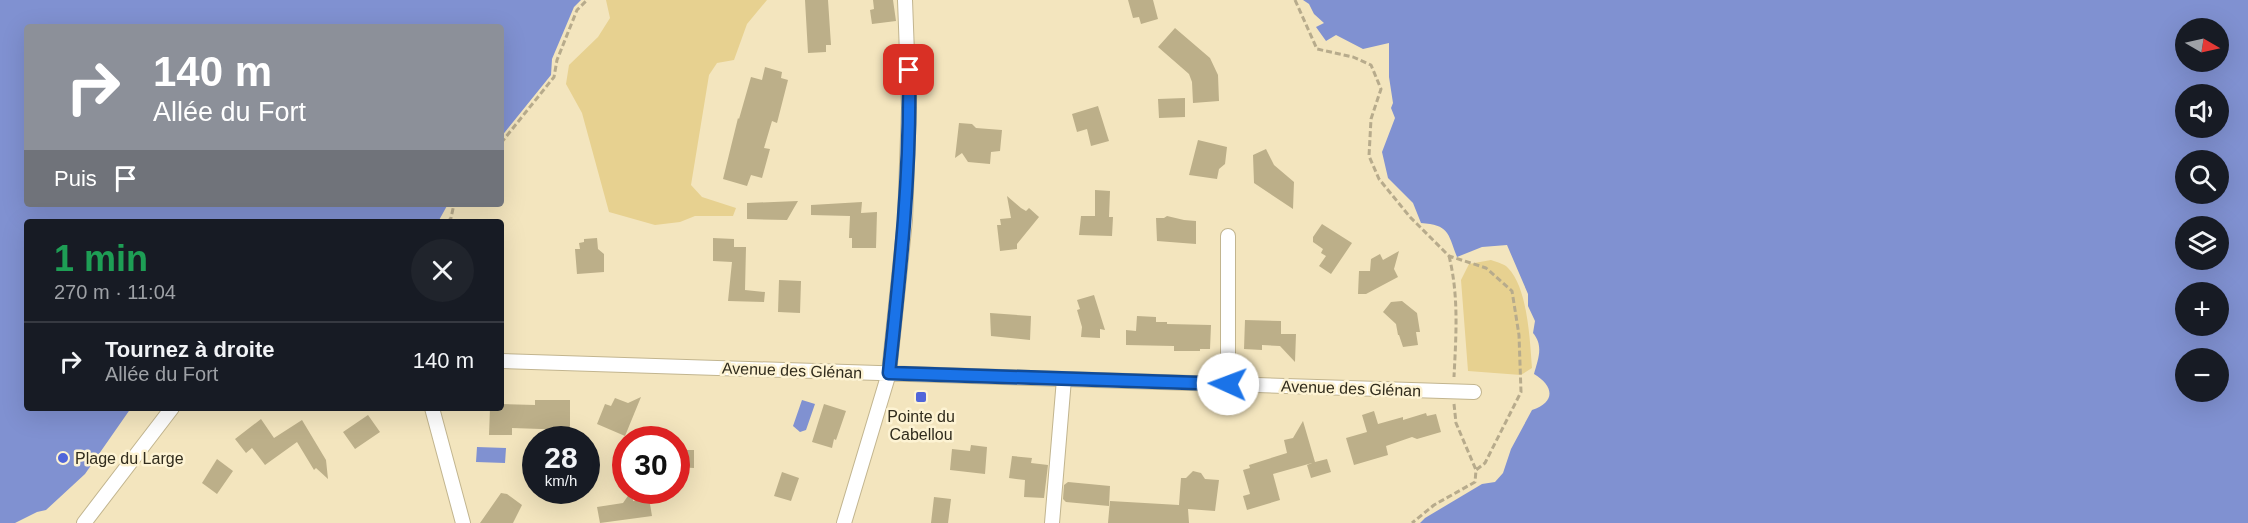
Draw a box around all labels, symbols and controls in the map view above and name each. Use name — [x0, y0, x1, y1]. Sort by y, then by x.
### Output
north arrow — [2175, 18, 2229, 72]
map controls — [2175, 18, 2229, 402]
pin — [883, 44, 934, 95]
icon: right — [54, 48, 132, 126]
text: 140 m — [153, 48, 272, 95]
icon: arrive — [892, 53, 925, 86]
button: sound — [2175, 84, 2229, 138]
text: Allée du Fort — [153, 97, 306, 127]
button: search — [2175, 150, 2229, 204]
icon: arrive — [109, 162, 142, 195]
text: Puis — [54, 166, 97, 191]
button: layers — [2175, 216, 2229, 270]
text: 1 min — [54, 238, 148, 279]
button: close — [411, 239, 474, 302]
text: 270 m · 11:04 — [54, 281, 176, 303]
button: + — [2175, 282, 2229, 336]
text: Tournez à droite — [105, 337, 275, 362]
icon: right — [54, 345, 87, 378]
text: 140 m — [413, 348, 474, 373]
button: − — [2175, 348, 2229, 402]
position arrow — [1196, 352, 1260, 416]
street label: Avenue des Glénan — [722, 360, 862, 381]
text: Allée du Fort — [105, 363, 218, 385]
street label: Avenue des Glénan — [1281, 378, 1421, 399]
marker: Pointe du Cabellou — [914, 390, 928, 404]
place label: Pointe du Cabellou — [887, 408, 955, 443]
speed limit sign: 30 — [612, 426, 690, 504]
text: 28 — [544, 441, 578, 474]
place label: Plage du Large — [75, 450, 184, 467]
marker: Plage du Large — [56, 451, 70, 465]
text: km/h — [545, 472, 577, 489]

